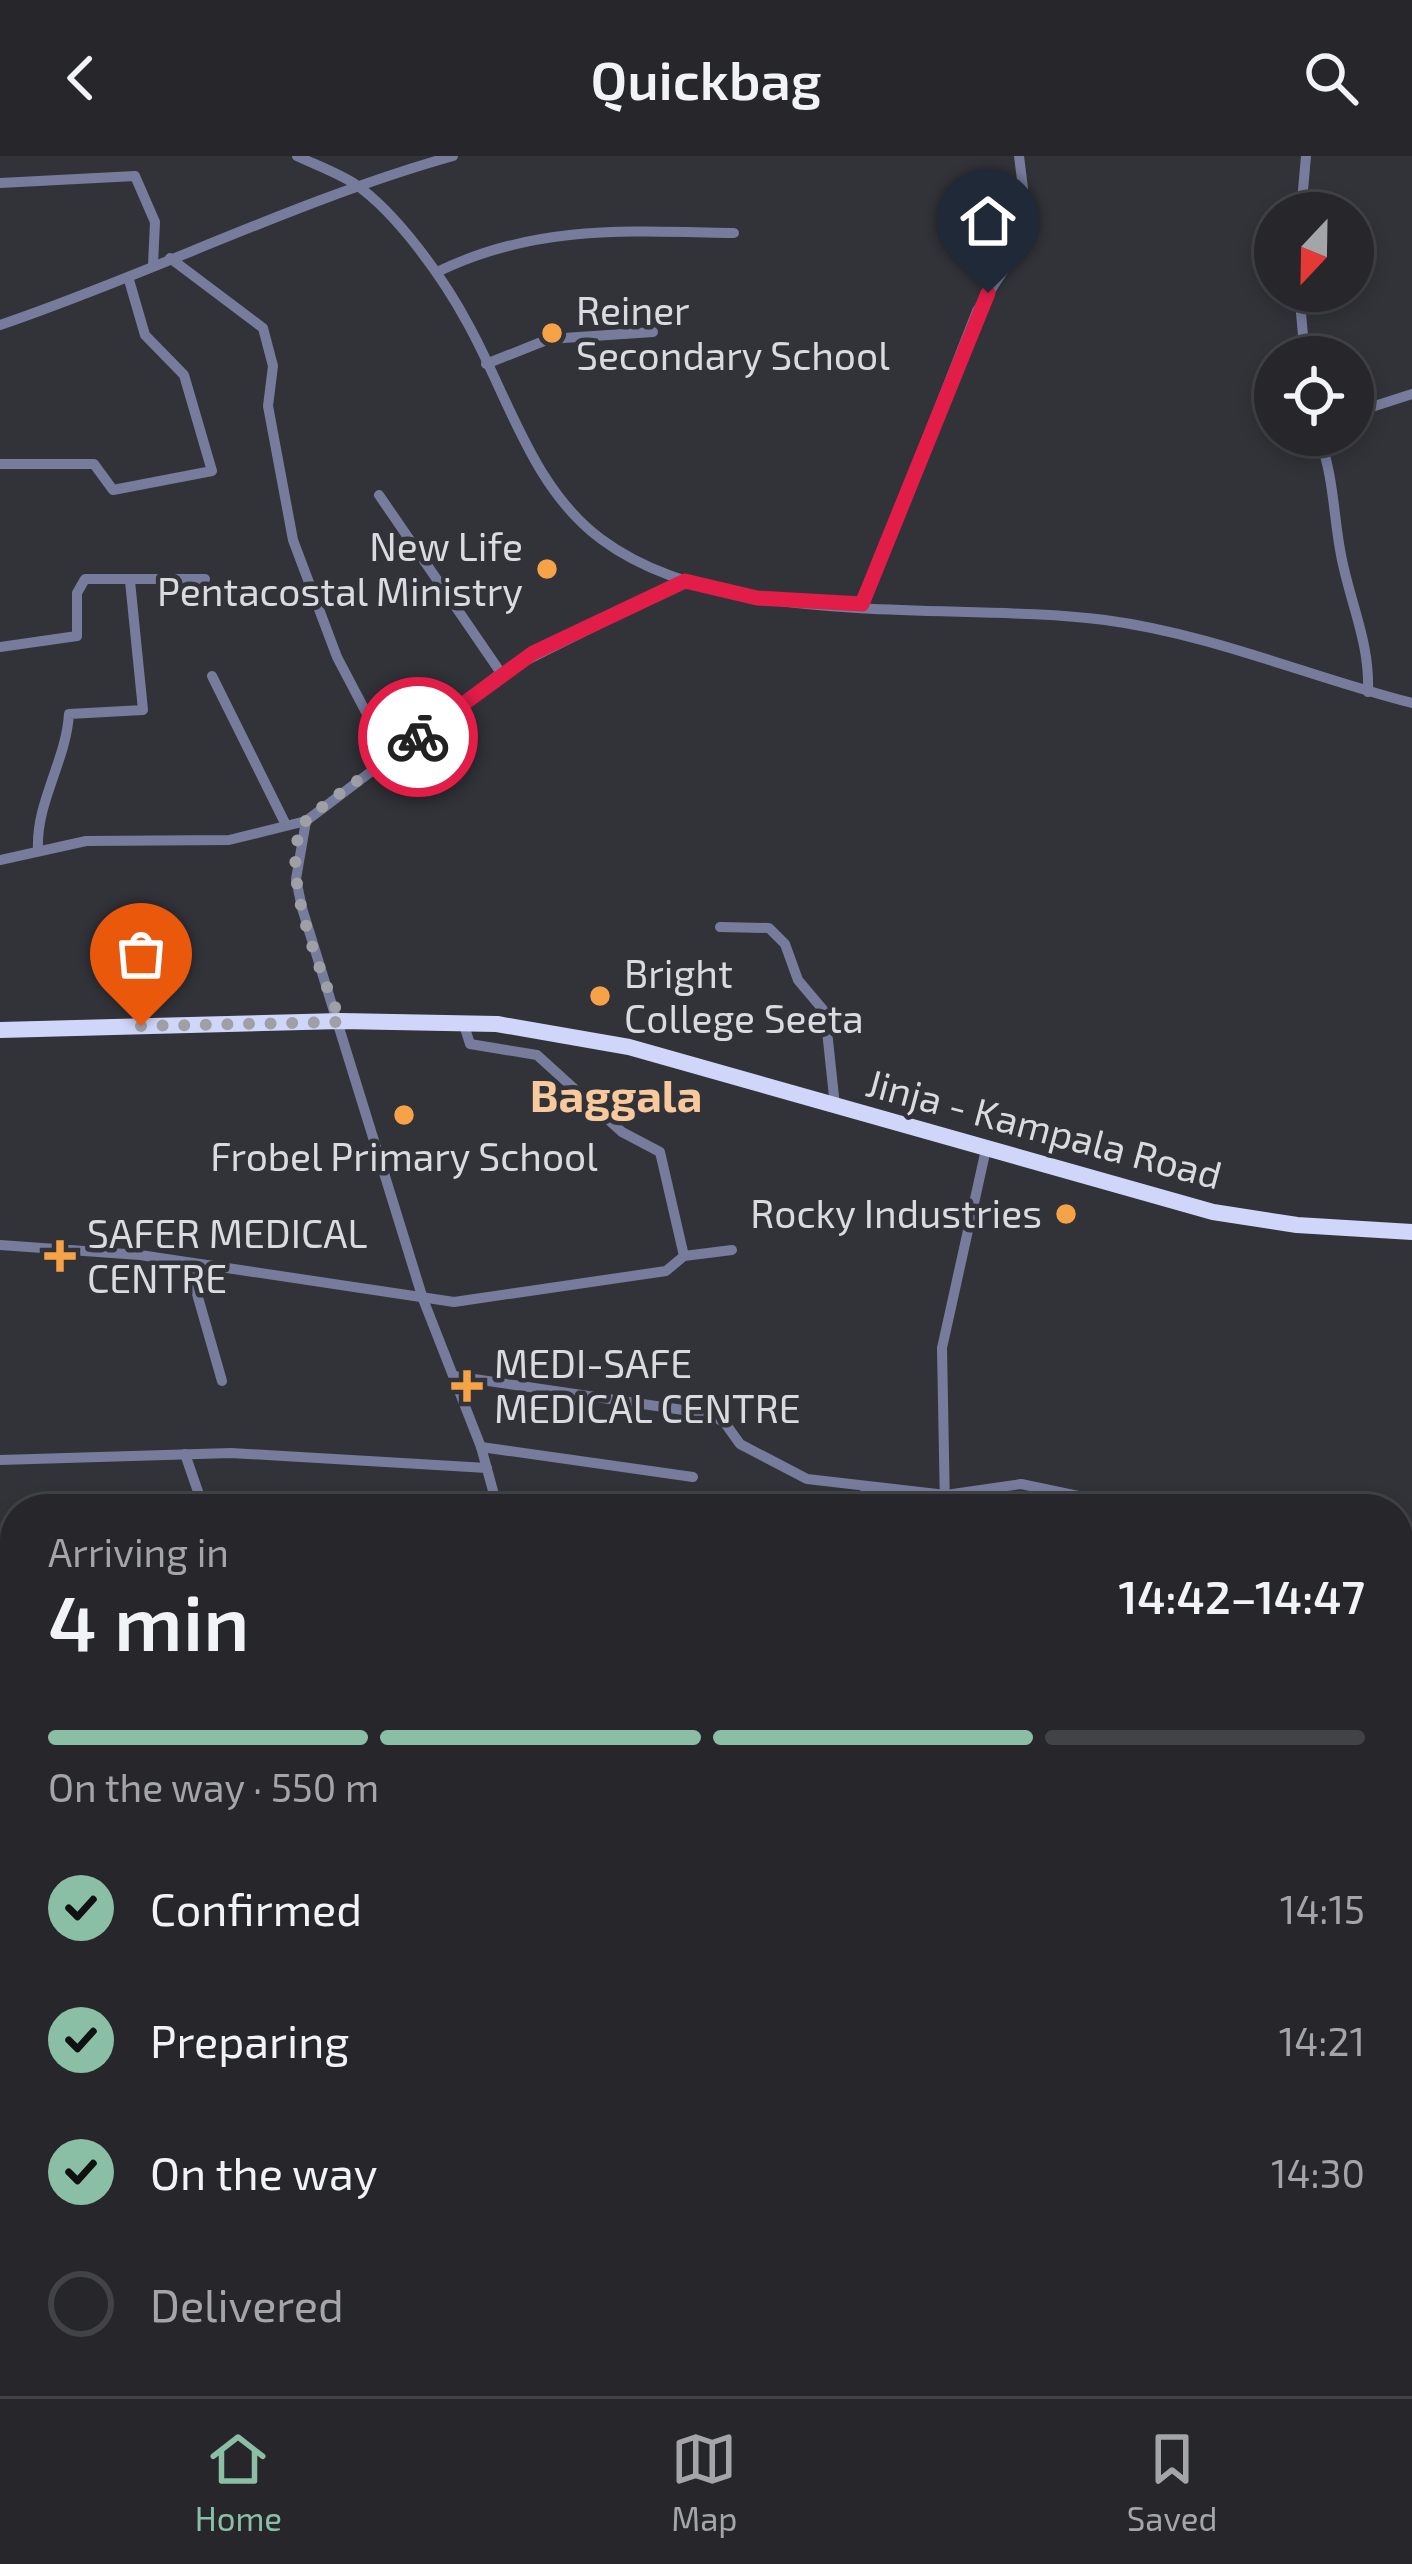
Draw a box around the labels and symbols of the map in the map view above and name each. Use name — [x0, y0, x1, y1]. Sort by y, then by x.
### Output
pin — [937, 170, 1039, 293]
north arrow — [1254, 192, 1374, 312]
place label: Reiner Secondary School — [576, 286, 890, 378]
marker: Reiner Secondary School — [539, 320, 565, 346]
place label: New Life Pentacostal Ministry — [157, 522, 523, 614]
marker: New Life Pentacostal Ministry — [534, 556, 560, 582]
courier — [358, 677, 478, 797]
pin — [90, 903, 192, 1026]
place label: Bright College Seeta — [624, 949, 864, 1041]
marker: Bright College Seeta — [587, 983, 613, 1009]
street label: Jinja - Kampala Road — [862, 1058, 1227, 1198]
district label: Baggala — [530, 1067, 702, 1121]
marker: Frobel Primary School — [391, 1102, 417, 1128]
place label: Frobel Primary School — [210, 1132, 598, 1179]
place label: Rocky Industries — [750, 1189, 1042, 1236]
marker: Rocky Industries — [1053, 1201, 1079, 1227]
place label: SAFER MEDICAL CENTRE — [87, 1209, 368, 1301]
marker: SAFER MEDICAL CENTRE — [44, 1240, 76, 1272]
place label: MEDI-SAFE MEDICAL CENTRE — [494, 1339, 801, 1431]
marker: MEDI-SAFE MEDICAL CENTRE — [451, 1370, 483, 1402]

